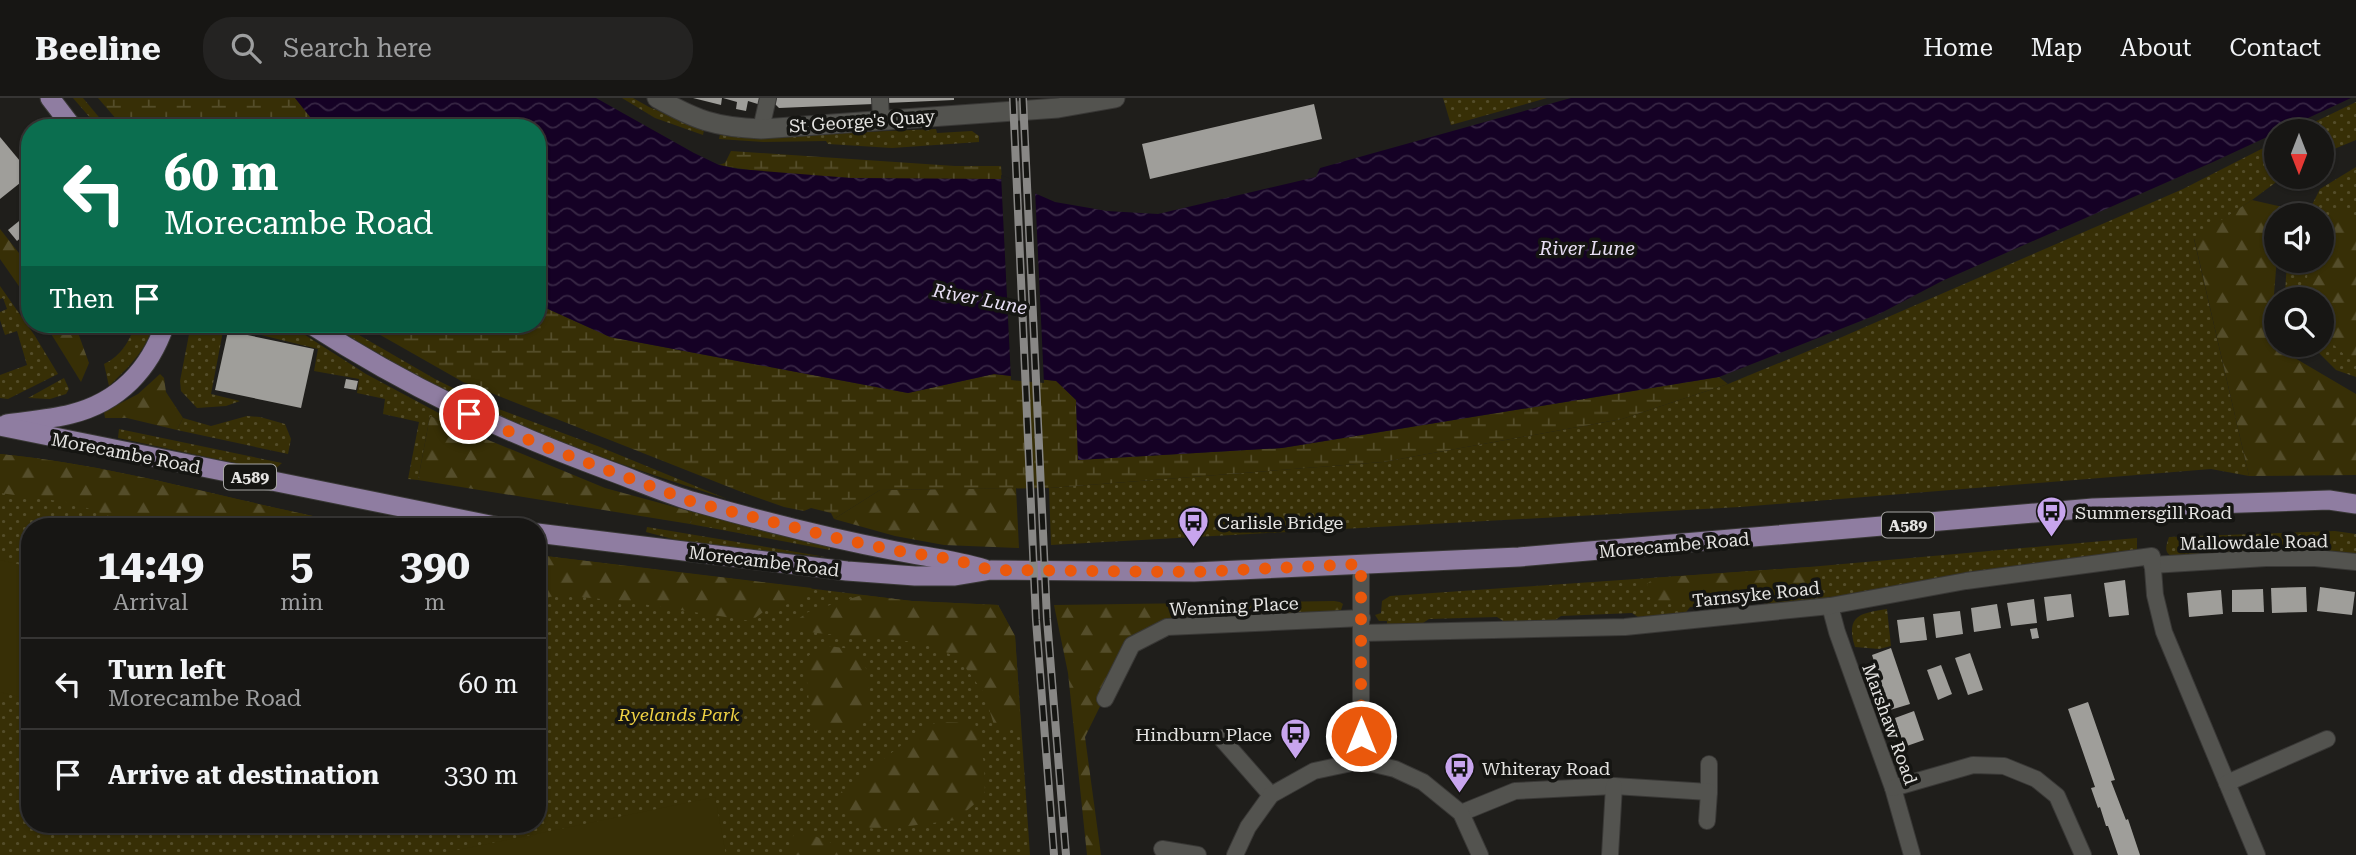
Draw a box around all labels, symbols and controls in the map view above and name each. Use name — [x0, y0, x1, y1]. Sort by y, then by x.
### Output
search box — [203, 17, 693, 80]
text: Beeline — [35, 29, 161, 68]
icon: search — [227, 29, 265, 67]
text: Search here — [283, 33, 432, 63]
text: Home — [1923, 34, 1993, 62]
text: Map — [2031, 34, 2082, 62]
text: About — [2120, 34, 2191, 62]
text: Contact — [2229, 34, 2321, 62]
street label: St George's Quay — [788, 105, 936, 137]
north arrow — [2264, 119, 2334, 189]
map controls — [2264, 119, 2334, 357]
text: 60 m — [164, 145, 279, 202]
icon: left — [49, 147, 140, 238]
button: sound — [2264, 203, 2334, 273]
text: Morecambe Road — [164, 204, 433, 242]
water label: River Lune — [1538, 237, 1635, 260]
water label: River Lune — [930, 278, 1029, 319]
icon: arrive — [128, 280, 166, 318]
text: Then — [49, 284, 114, 314]
button: search — [2264, 287, 2334, 357]
pin — [439, 384, 499, 444]
icon: arrive — [450, 395, 488, 433]
street label: Morecambe Road — [50, 428, 203, 478]
road number: A589 — [224, 464, 276, 490]
bus stop icon: Summersgill Road — [2035, 495, 2069, 539]
place label: Summersgill Road — [2075, 502, 2232, 523]
bus stop icon: Carlisle Bridge — [1177, 505, 1211, 549]
place label: Carlisle Bridge — [1217, 512, 1343, 533]
road number: A589 — [1882, 512, 1934, 538]
street label: Morecambe Road — [1598, 528, 1751, 562]
street label: Mallowdale Road — [2180, 530, 2329, 554]
text: 14:49 — [97, 540, 204, 589]
text: 5 — [290, 540, 314, 589]
text: 390 — [399, 540, 470, 589]
street label: Morecambe Road — [688, 541, 841, 581]
street label: Tarnsyke Road — [1691, 577, 1821, 611]
text: Arrival — [113, 589, 188, 616]
text: min — [280, 589, 323, 616]
text: m — [424, 589, 445, 616]
street label: Wenning Place — [1169, 592, 1299, 620]
text: Turn left — [108, 655, 226, 685]
street label: Marshaw Road — [1858, 661, 1922, 788]
icon: left — [49, 665, 87, 703]
text: 60 m — [459, 669, 518, 699]
text: Morecambe Road — [108, 685, 302, 712]
position arrow — [1324, 699, 1398, 773]
park label: Ryelands Park — [617, 704, 740, 725]
bus stop icon: Hindburn Place — [1278, 717, 1312, 761]
place label: Hindburn Place — [1135, 724, 1272, 745]
bus stop icon: Whiteray Road — [1442, 751, 1476, 795]
icon: arrive — [49, 756, 87, 794]
place label: Whiteray Road — [1482, 758, 1611, 779]
text: Arrive at destination — [108, 760, 379, 790]
text: 330 m — [444, 760, 518, 790]

